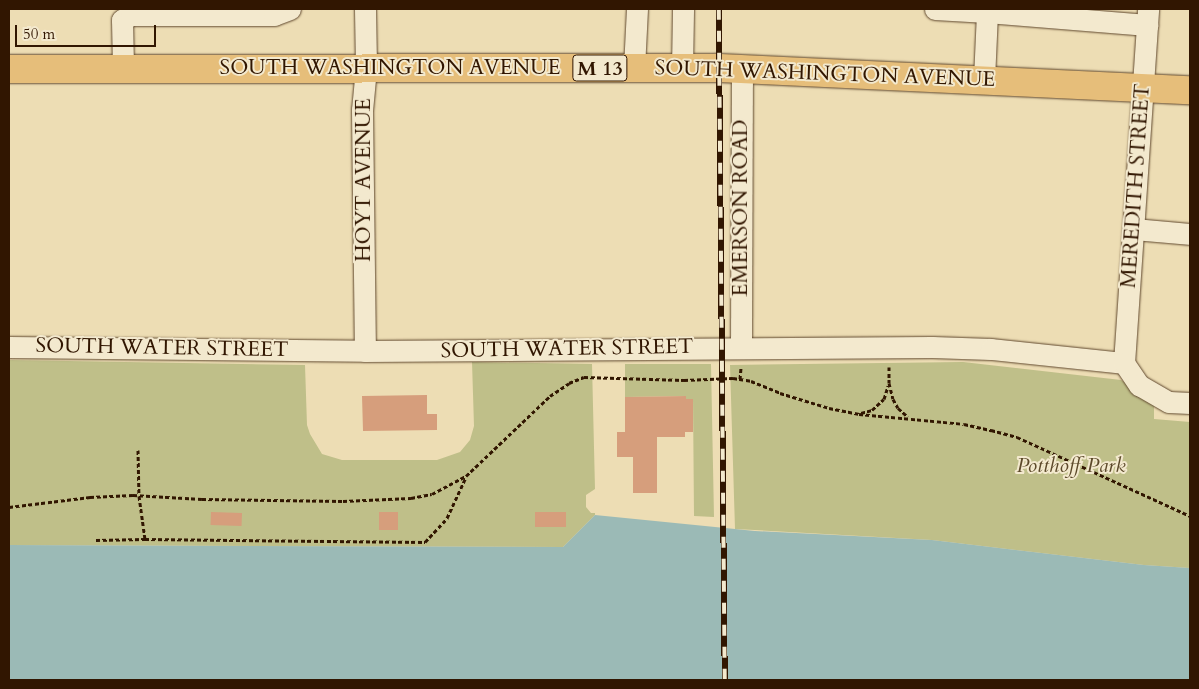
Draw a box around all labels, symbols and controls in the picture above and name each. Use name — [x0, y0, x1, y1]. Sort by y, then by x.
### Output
scale bar — [18, 15, 159, 47]
text: 50 m — [23, 24, 55, 44]
road number: M 13 — [571, 50, 629, 86]
street label: SOUTH WASHINGTON AVENUE — [220, 55, 560, 81]
street label: SOUTH WASHINGTON AVENUE — [654, 55, 996, 93]
street label: MEREDITH STREET — [1116, 83, 1156, 289]
street label: HOYT AVENUE — [351, 98, 377, 262]
street label: EMERSON ROAD — [728, 119, 754, 297]
street label: SOUTH WATER STREET — [35, 333, 289, 363]
street label: SOUTH WATER STREET — [440, 334, 694, 364]
park label: Potthoff Park — [1016, 453, 1126, 479]

